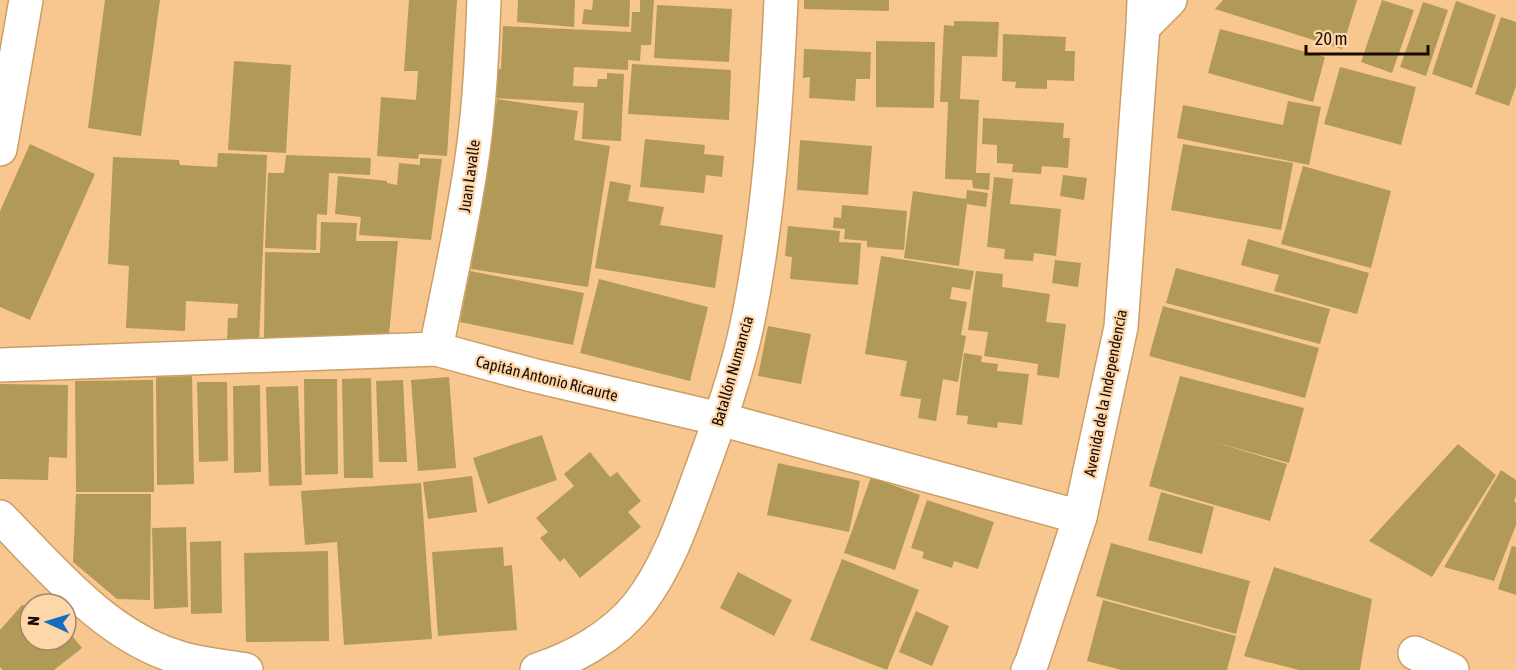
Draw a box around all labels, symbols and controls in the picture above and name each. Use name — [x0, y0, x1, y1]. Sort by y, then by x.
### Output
scale bar — [1306, 18, 1428, 56]
text: 20 m — [1315, 28, 1347, 49]
street label: Juan Lavalle — [455, 138, 483, 214]
street label: Avenida de la Independencia — [1080, 308, 1131, 478]
street label: Batallón Numancia — [708, 314, 756, 428]
street label: Capitán Antonio Ricaurte — [474, 352, 620, 405]
north arrow — [18, 592, 78, 652]
text: N — [24, 616, 42, 626]

